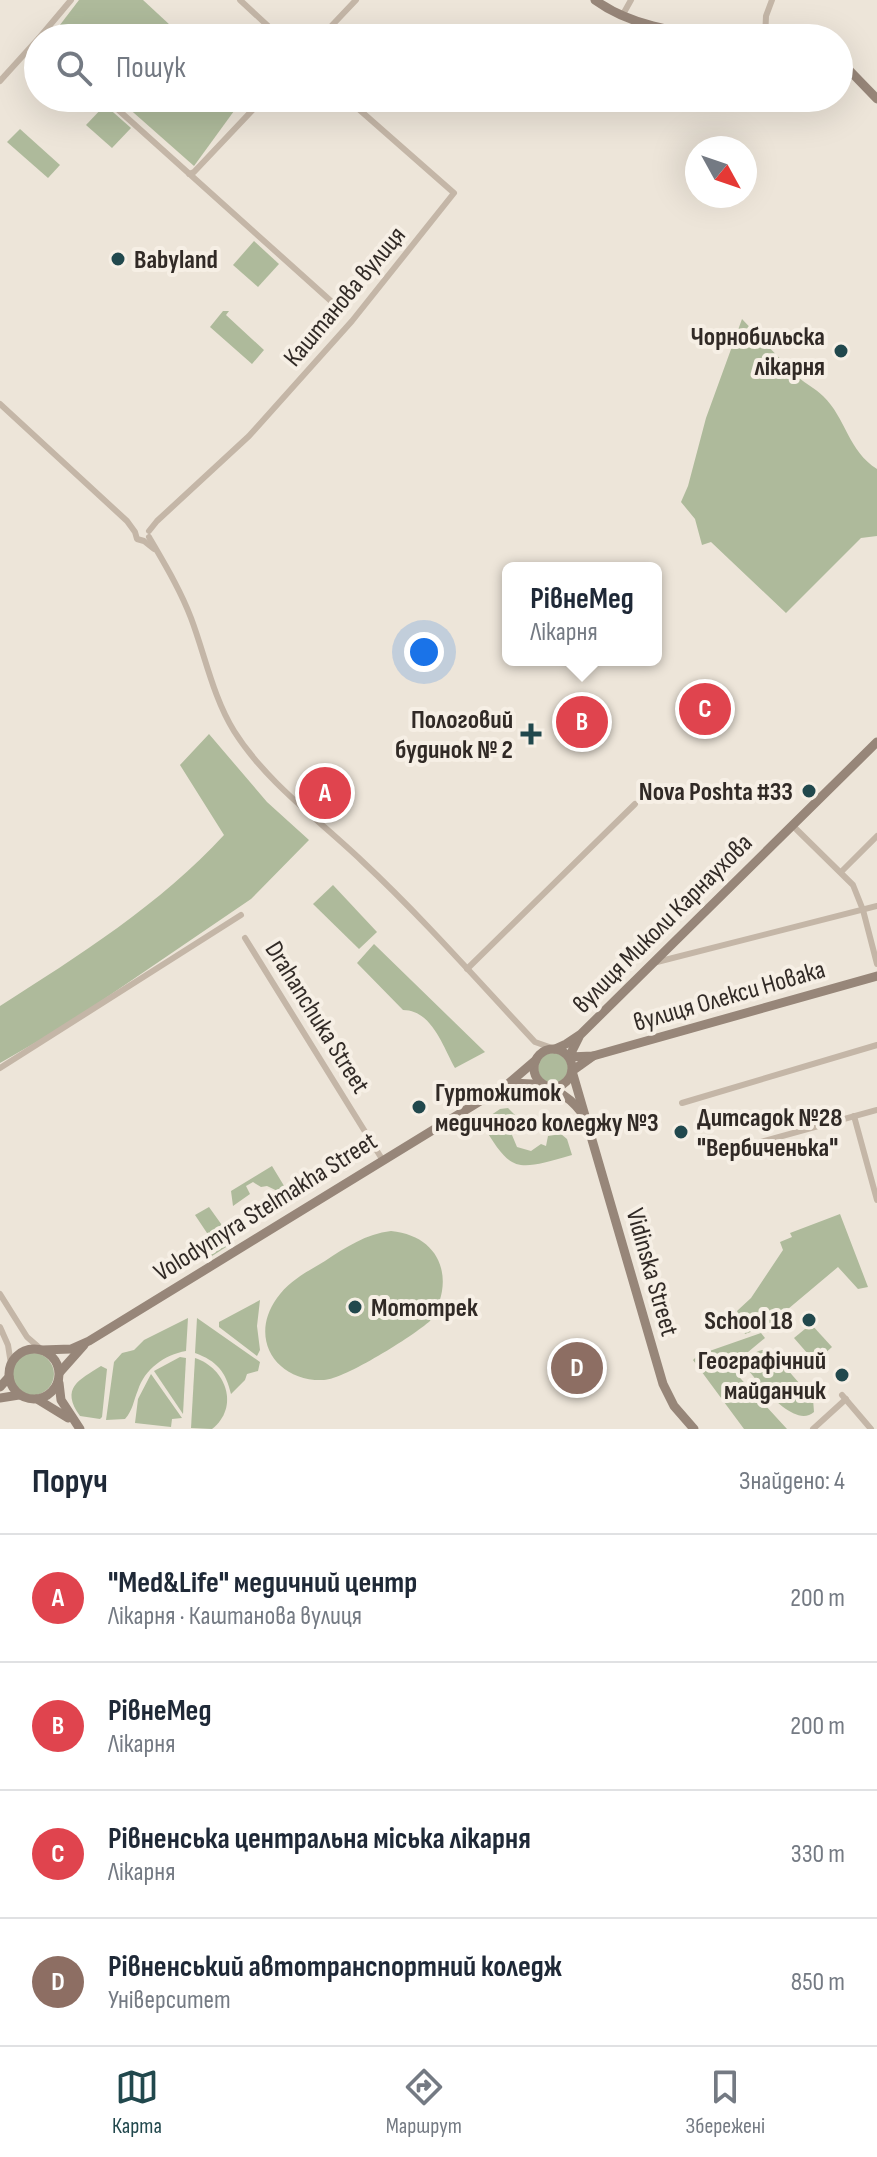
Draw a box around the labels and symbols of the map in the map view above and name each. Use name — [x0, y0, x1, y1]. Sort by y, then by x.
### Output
north arrow — [685, 136, 757, 208]
street label: Каштанова вулиця — [278, 221, 413, 373]
place label: Babyland — [134, 245, 218, 276]
marker: Babyland — [109, 250, 127, 268]
place label: Чорнобильска лікарня — [691, 322, 825, 383]
marker: Чорнобильска лікарня — [832, 342, 850, 360]
your location — [404, 632, 444, 672]
pin: C — [679, 679, 731, 739]
pin: B — [556, 692, 608, 752]
place label: Пологовий будинок № 2 — [395, 705, 513, 766]
marker: Пологовий будинок № 2 — [520, 723, 542, 745]
pin: A — [299, 763, 351, 823]
place label: Nova Poshta #33 — [639, 777, 793, 808]
marker: Nova Poshta #33 — [800, 782, 818, 800]
street label: вулиця Миколи Карнаухова — [567, 828, 759, 1020]
street label: Drahanchuka Street — [258, 936, 376, 1100]
street label: вулиця Олекси Новака — [630, 954, 829, 1039]
place label: Гуртожиток медичного коледжу №3 — [435, 1078, 659, 1139]
marker: Гуртожиток медичного коледжу №3 — [410, 1098, 428, 1116]
place label: Дитсадок №28 "Вербиченька" — [697, 1103, 842, 1164]
marker: Дитсадок №28 "Вербиченька" — [672, 1123, 690, 1141]
street label: Volodymyra Stelmakha Street — [149, 1126, 383, 1288]
street label: Vidinska Street — [619, 1205, 685, 1340]
place label: Мототрек — [371, 1293, 478, 1324]
marker: Мототрек — [346, 1298, 364, 1316]
place label: School 18 — [704, 1306, 793, 1337]
marker: School 18 — [800, 1311, 818, 1329]
pin: D — [551, 1338, 603, 1398]
place label: Географічний майданчик — [698, 1346, 826, 1407]
marker: Географічний майданчик — [833, 1366, 851, 1384]

